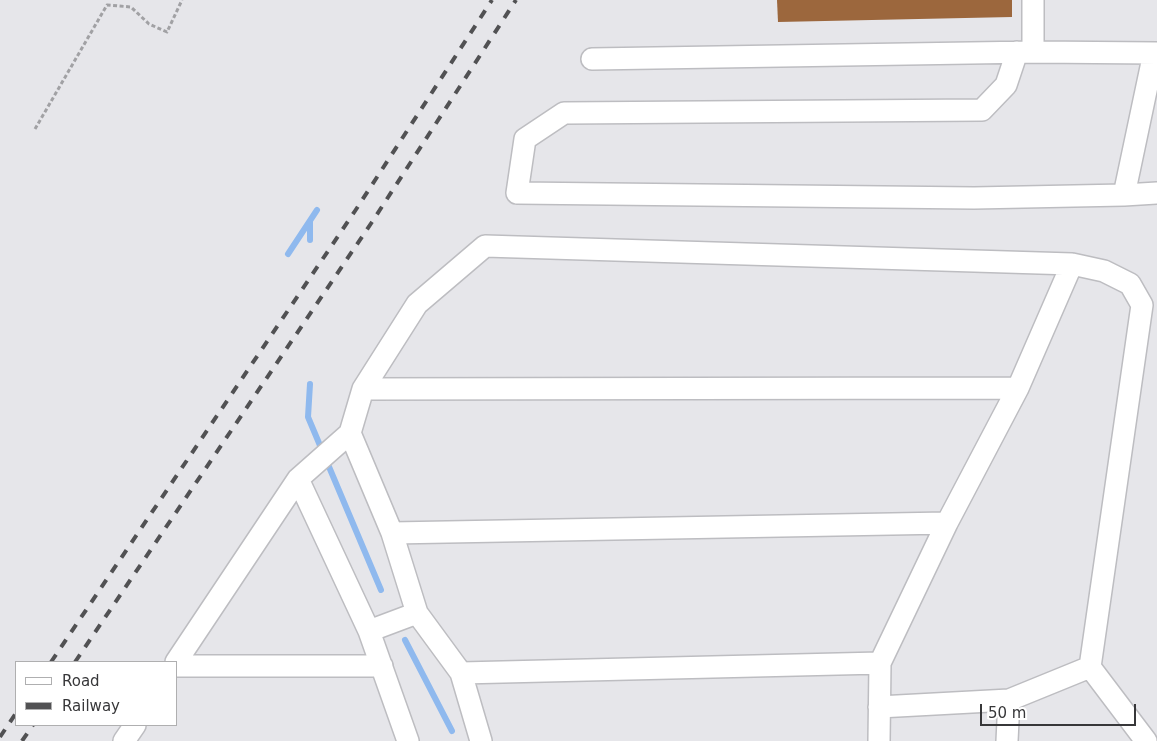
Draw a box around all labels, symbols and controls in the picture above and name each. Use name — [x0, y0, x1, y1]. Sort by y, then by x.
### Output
legend — [15, 661, 178, 726]
text: Road — [62, 672, 100, 690]
scale bar — [982, 694, 1138, 726]
text: Railway — [62, 697, 120, 715]
text: 50 m — [988, 704, 1026, 722]

